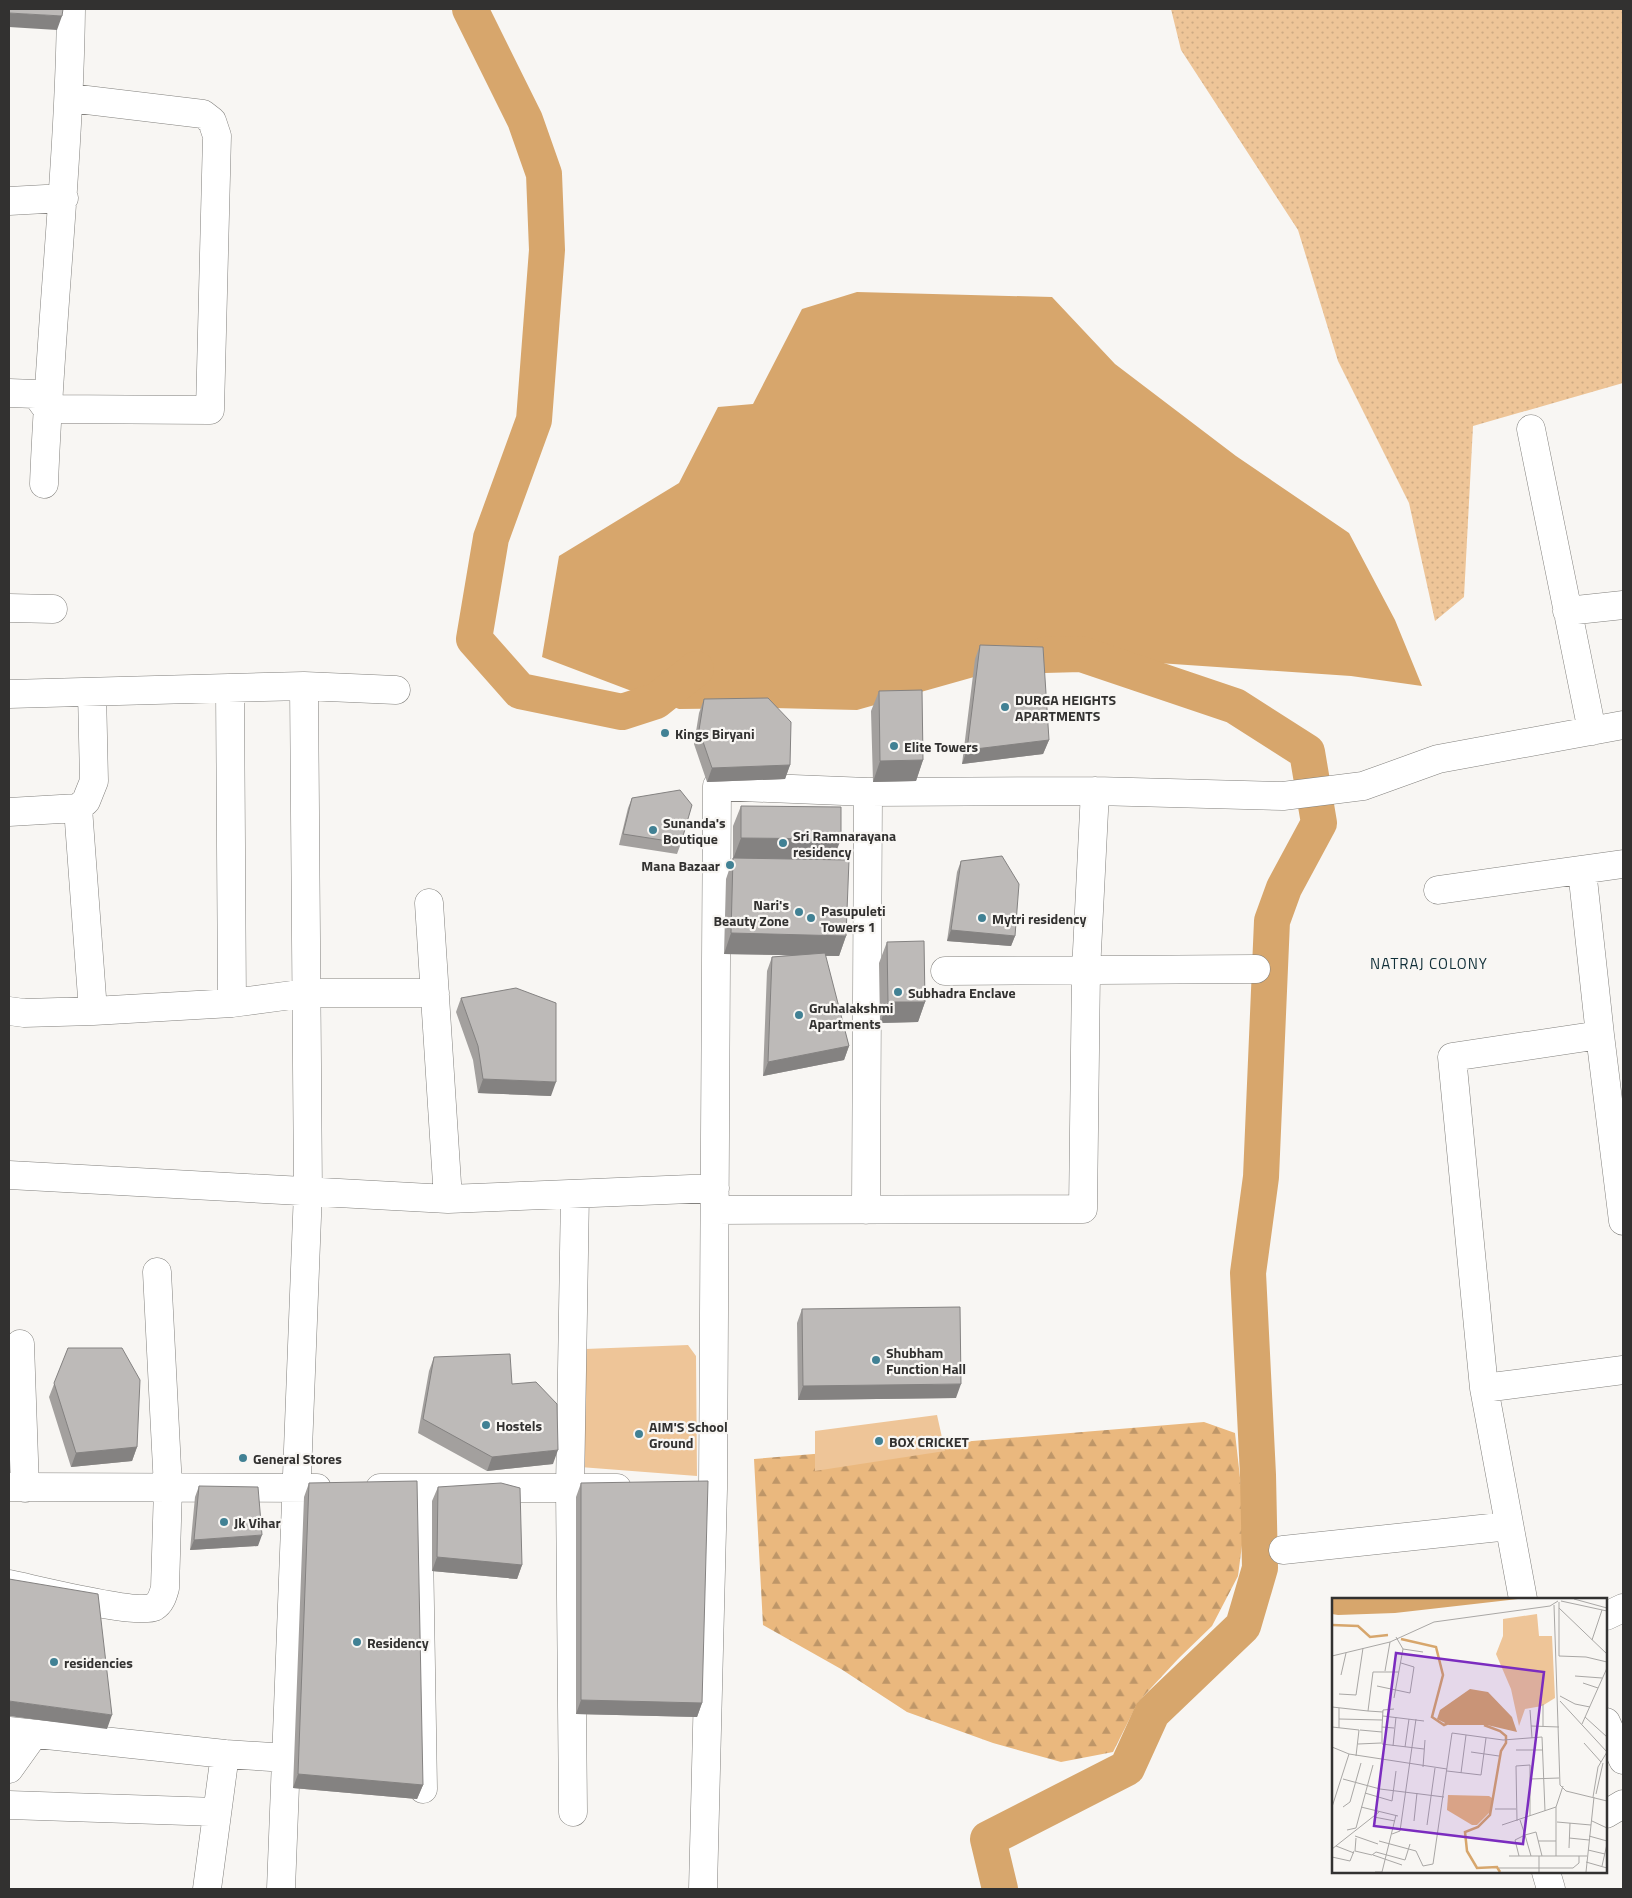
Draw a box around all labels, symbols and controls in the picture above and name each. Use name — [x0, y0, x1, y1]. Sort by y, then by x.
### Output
place label: DURGA HEIGHTS APARTMENTS — [1015, 689, 1116, 726]
marker: DURGA HEIGHTS APARTMENTS — [999, 701, 1011, 713]
place label: Kings Biryani — [675, 723, 755, 744]
marker: Kings Biryani — [659, 727, 671, 739]
place label: Elite Towers — [904, 736, 978, 757]
marker: Elite Towers — [888, 740, 900, 752]
place label: Sunanda's Boutique — [663, 812, 726, 849]
marker: Sunanda's Boutique — [647, 824, 659, 836]
place label: Sri Ramnarayana residency — [793, 825, 896, 862]
marker: Sri Ramnarayana residency — [777, 837, 789, 849]
place label: Mana Bazaar — [641, 855, 720, 876]
marker: Mana Bazaar — [724, 859, 736, 871]
place label: Nari's Beauty Zone — [714, 894, 789, 931]
place label: Pasupuleti Towers 1 — [821, 900, 886, 937]
marker: Nari's Beauty Zone — [793, 906, 805, 918]
place label: Mytri residency — [992, 908, 1086, 929]
marker: Pasupuleti Towers 1 — [805, 912, 817, 924]
marker: Mytri residency — [976, 912, 988, 924]
district label: NATRAJ COLONY — [1370, 952, 1488, 975]
place label: Subhadra Enclave — [908, 982, 1016, 1003]
marker: Subhadra Enclave — [892, 986, 904, 998]
place label: Gruhalakshmi Apartments — [809, 997, 893, 1034]
marker: Gruhalakshmi Apartments — [793, 1009, 805, 1021]
place label: Shubham Function Hall — [886, 1342, 966, 1379]
marker: Shubham Function Hall — [870, 1354, 882, 1366]
place label: Hostels — [496, 1415, 542, 1436]
place label: AIM'S School Ground — [649, 1416, 728, 1453]
marker: Hostels — [480, 1419, 492, 1431]
marker: AIM'S School Ground — [633, 1428, 645, 1440]
place label: BOX CRICKET — [889, 1431, 969, 1452]
marker: BOX CRICKET — [873, 1435, 885, 1447]
place label: General Stores — [253, 1448, 342, 1469]
marker: General Stores — [237, 1452, 249, 1464]
place label: Jk Vihar — [234, 1512, 281, 1533]
marker: Jk Vihar — [218, 1516, 230, 1528]
inset map — [1332, 1598, 1607, 1873]
place label: Residency — [367, 1632, 429, 1653]
marker: Residency — [351, 1636, 363, 1648]
place label: residencies — [64, 1652, 133, 1673]
marker: residencies — [48, 1656, 60, 1668]

